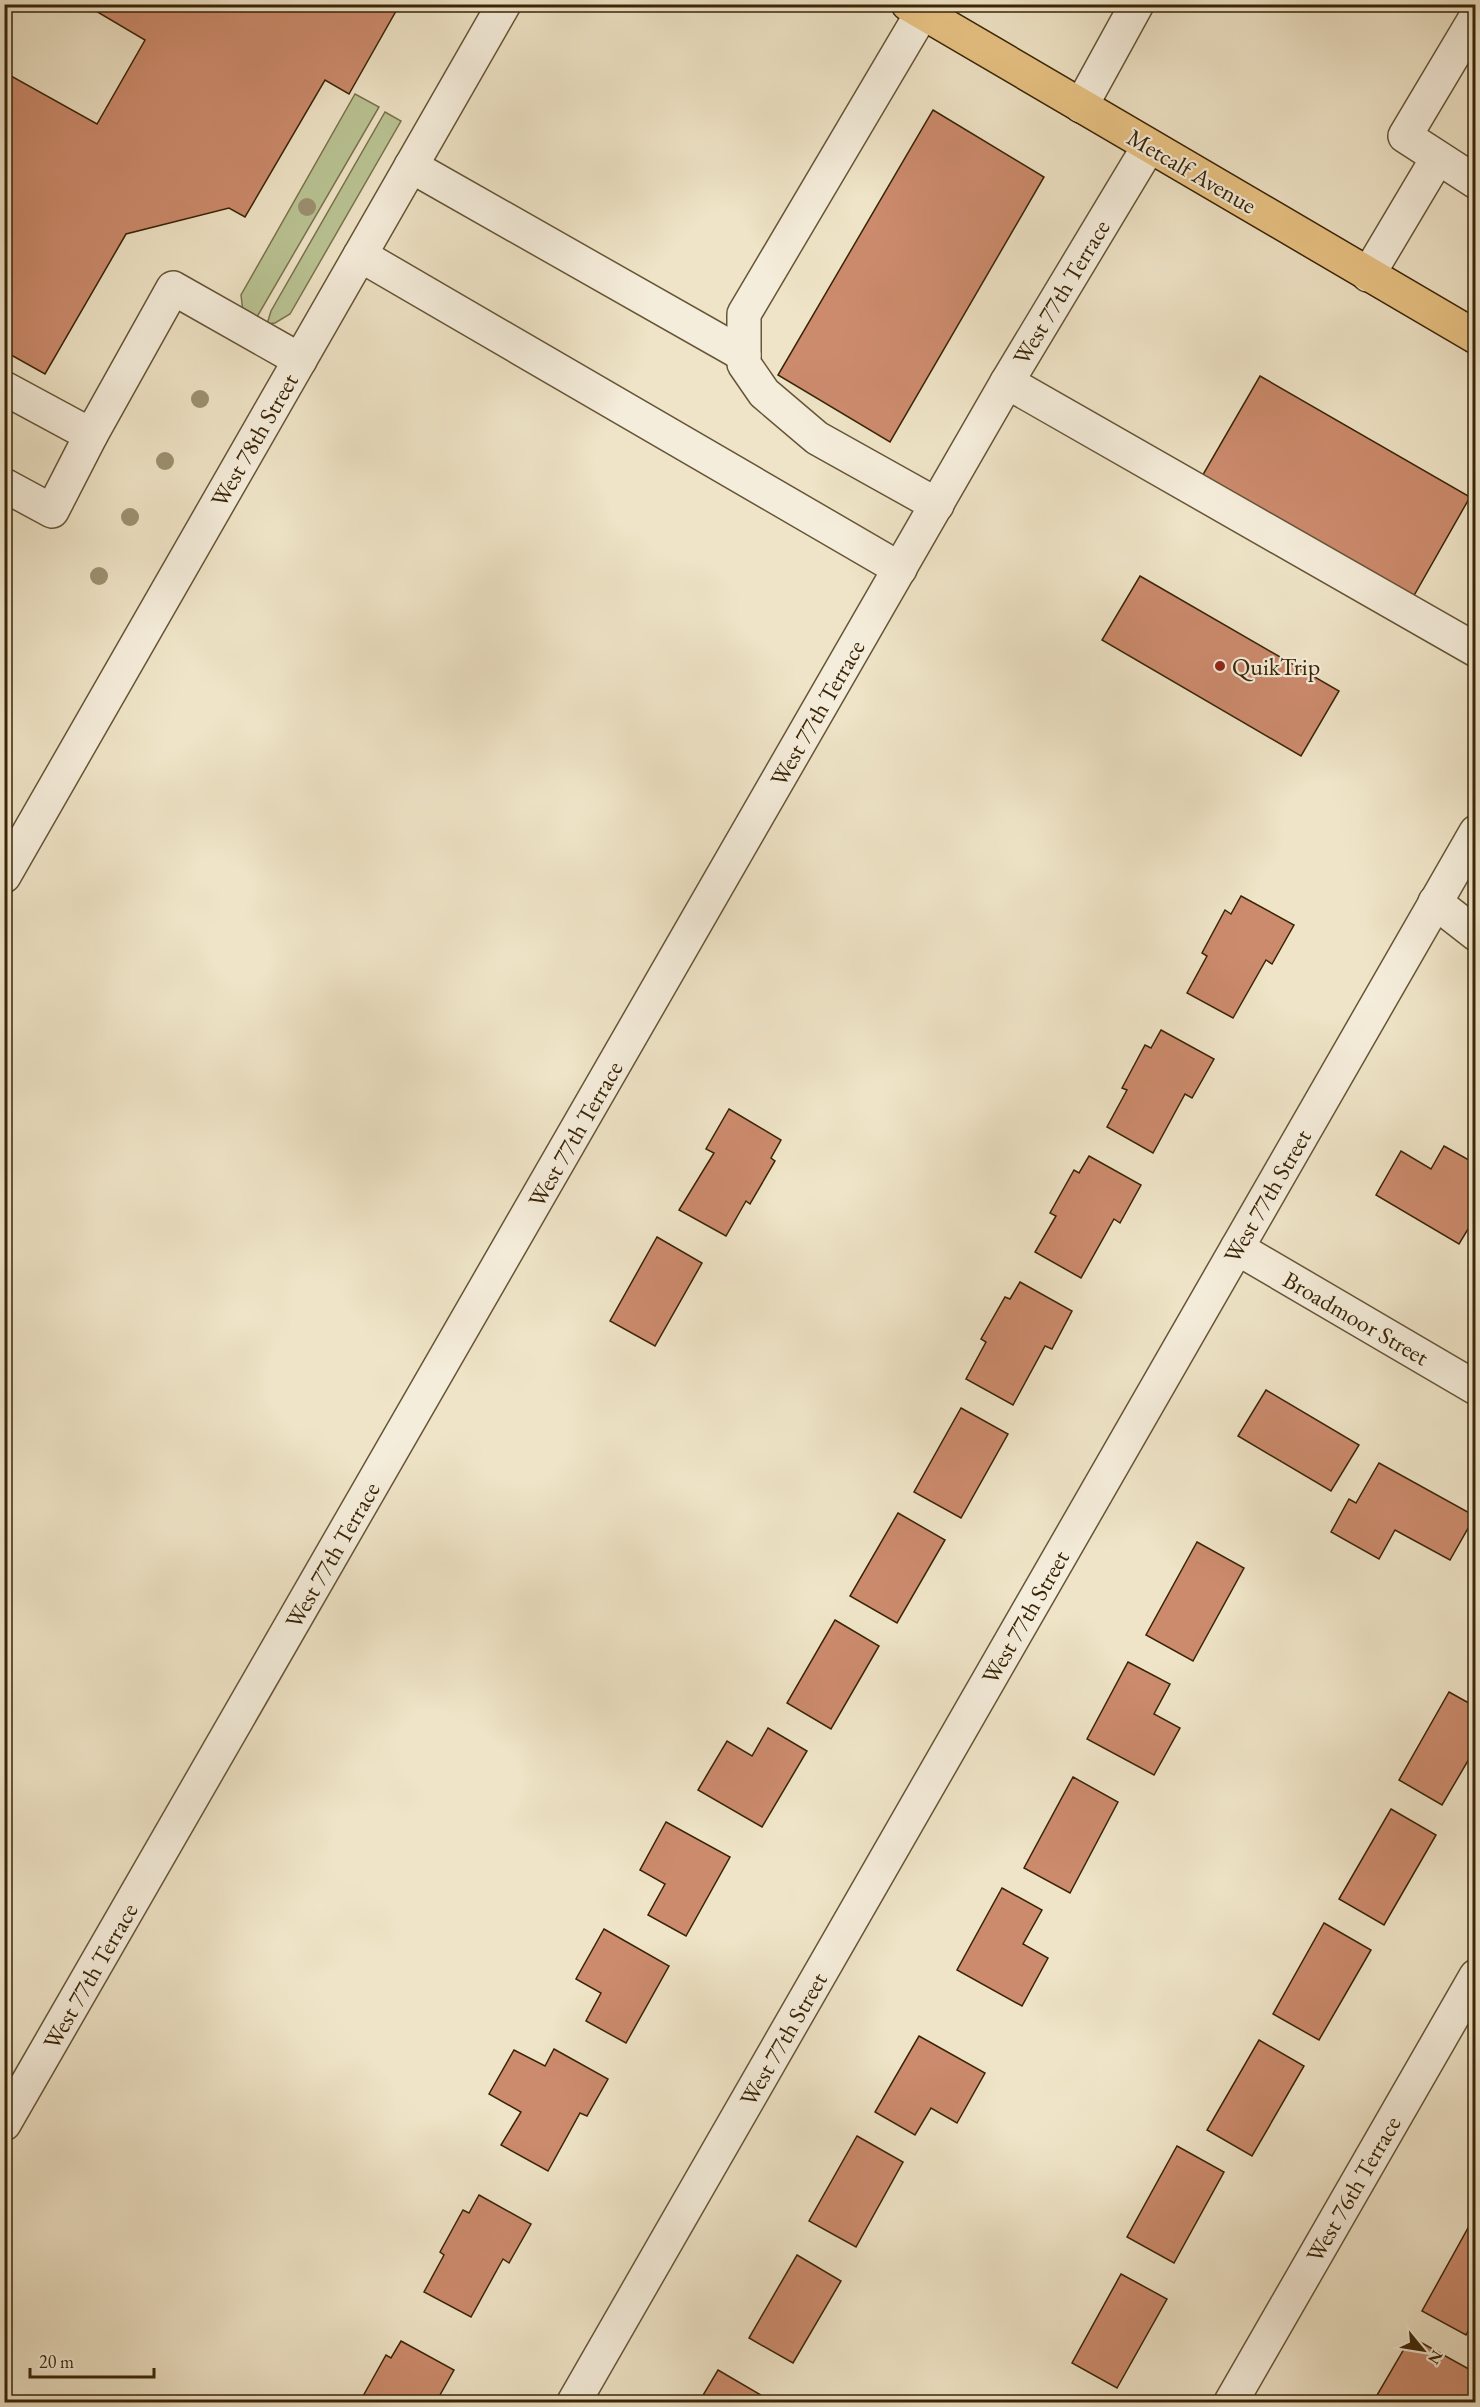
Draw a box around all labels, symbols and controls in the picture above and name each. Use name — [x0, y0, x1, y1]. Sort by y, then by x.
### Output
street label: Metcalf Avenue — [1122, 122, 1262, 220]
street label: West 77th Terrace — [1005, 214, 1117, 370]
street label: West 78th Street — [203, 367, 305, 512]
street label: West 77th Terrace — [763, 634, 871, 792]
place label: QuikTrip — [1232, 651, 1320, 682]
marker: QuikTrip — [1213, 659, 1227, 673]
street label: West 77th Terrace — [521, 1055, 629, 1213]
street label: West 77th Street — [1216, 1123, 1318, 1268]
street label: Broadmoor Street — [1278, 1264, 1435, 1372]
street label: West 77th Terrace — [278, 1476, 386, 1634]
street label: West 77th Street — [974, 1544, 1076, 1689]
street label: West 77th Terrace — [36, 1897, 144, 2055]
street label: West 77th Street — [732, 1966, 834, 2111]
street label: West 76th Terrace — [1299, 2110, 1407, 2268]
north arrow — [1393, 2320, 1453, 2380]
scale bar — [30, 2341, 154, 2379]
text: N — [1423, 2346, 1448, 2368]
text: 20 m — [39, 2350, 74, 2373]

